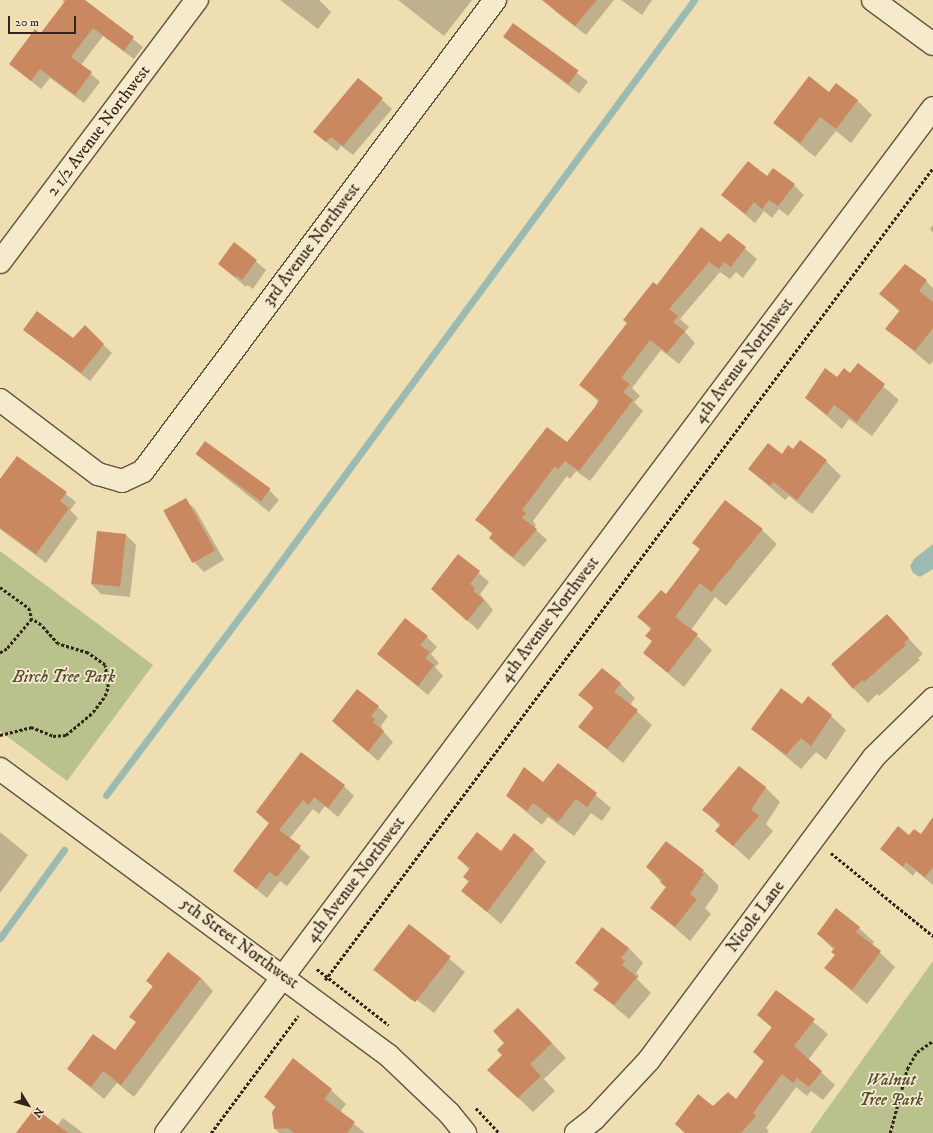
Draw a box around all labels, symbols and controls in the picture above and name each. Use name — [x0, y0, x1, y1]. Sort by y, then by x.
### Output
scale bar — [10, 8, 78, 34]
text: 20 m — [15, 15, 39, 30]
street label: 2 1/2 Avenue Northwest — [43, 61, 155, 201]
street label: 3rd Avenue Northwest — [259, 179, 365, 311]
street label: 4th Avenue Northwest — [690, 294, 798, 428]
street label: 4th Avenue Northwest — [496, 553, 604, 687]
park label: Birch Tree Park — [13, 668, 115, 688]
street label: 4th Avenue Northwest — [302, 813, 410, 947]
street label: Nicole Lane — [722, 877, 790, 957]
street label: 5th Street Northwest — [176, 894, 302, 994]
park label: Walnut Tree Park — [859, 1071, 923, 1111]
north arrow — [8, 1085, 48, 1125]
text: N — [29, 1104, 46, 1120]

